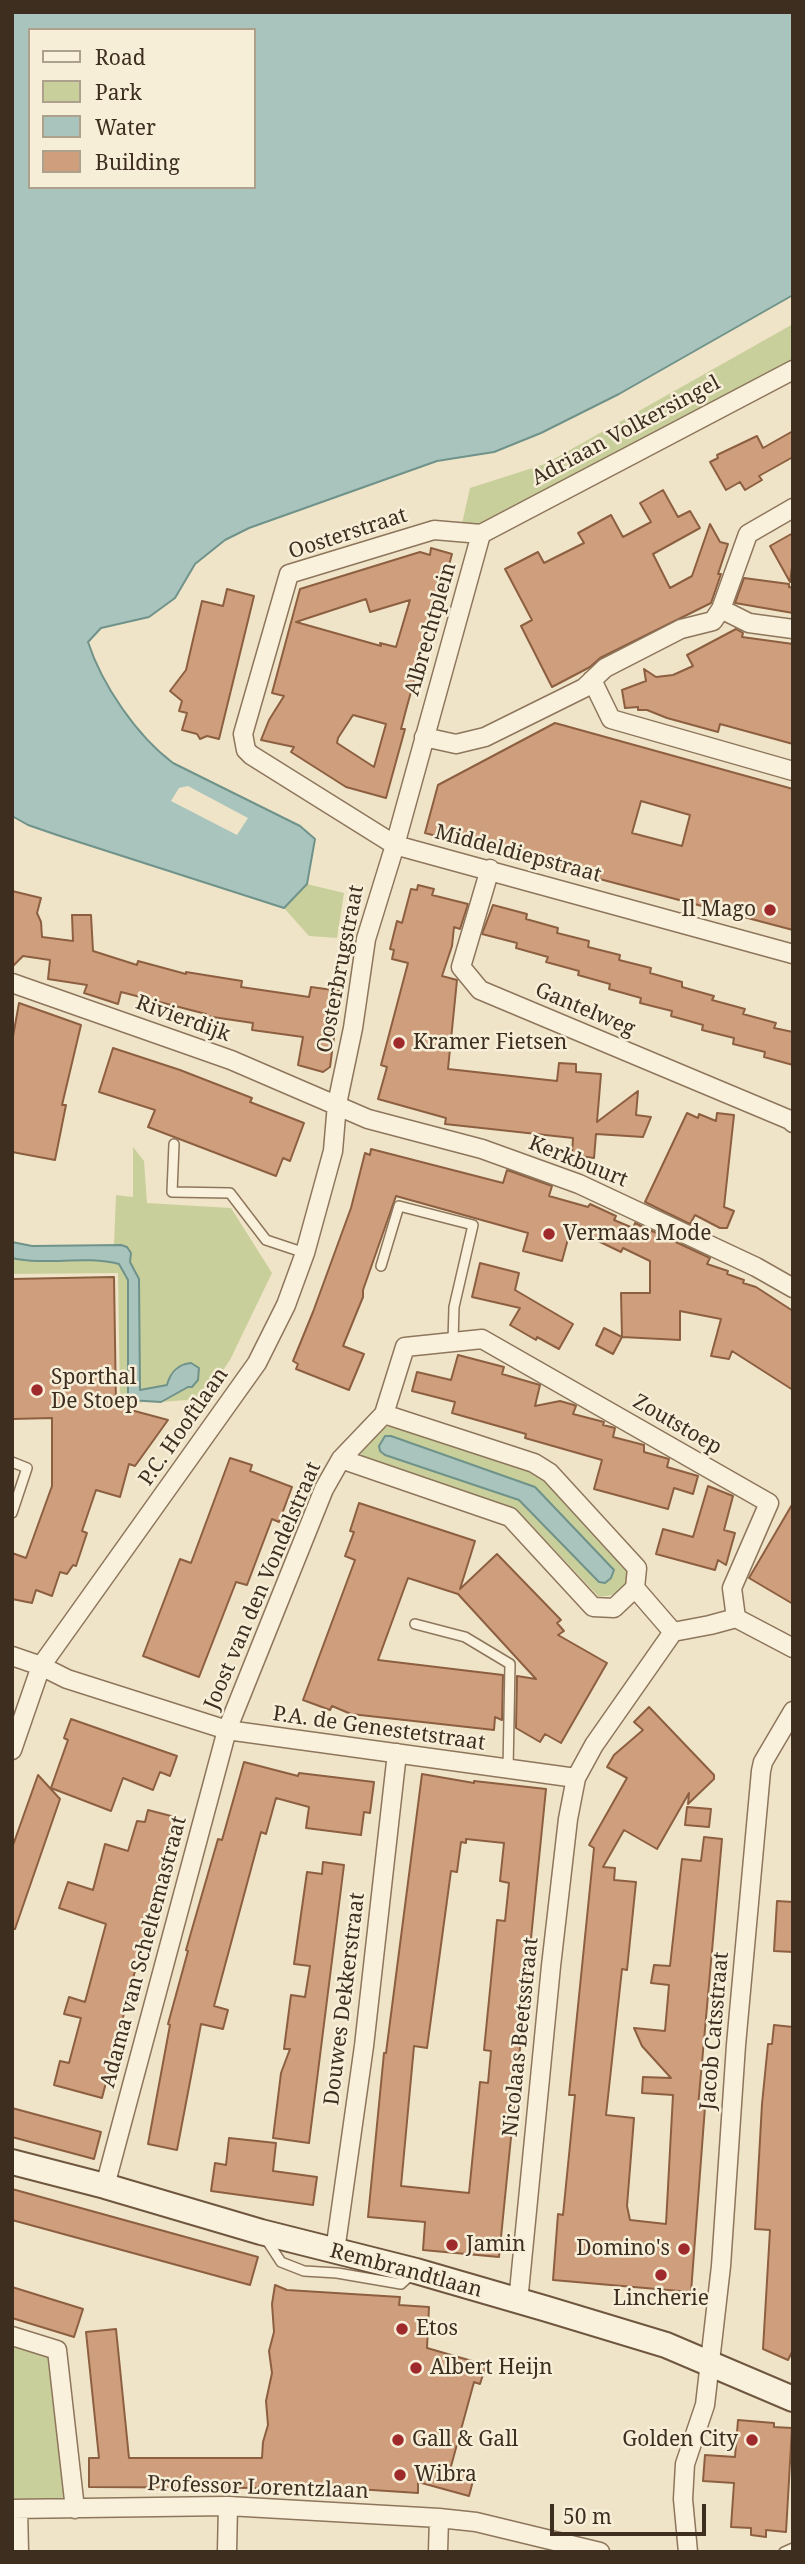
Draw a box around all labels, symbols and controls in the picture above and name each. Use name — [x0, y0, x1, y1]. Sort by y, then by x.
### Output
legend — [28, 28, 256, 189]
text: Road — [95, 43, 146, 71]
text: Park — [95, 78, 142, 106]
text: Water — [95, 113, 156, 141]
text: Building — [95, 148, 180, 176]
street label: Adriaan Volkersingel — [527, 371, 725, 491]
street label: Oosterstraat — [286, 503, 410, 565]
street label: Albrechtplein — [400, 560, 462, 698]
street label: Middeldiepstraat — [432, 820, 604, 888]
street label: Oosterbrugstraat — [312, 883, 370, 1055]
place label: Il Mago — [681, 897, 756, 923]
marker: Il Mago — [762, 902, 778, 918]
street label: Gantelweg — [531, 978, 639, 1042]
street label: Rivierdijk — [132, 990, 234, 1048]
place label: Kramer Fietsen — [413, 1030, 567, 1056]
marker: Kramer Fietsen — [391, 1035, 407, 1051]
street label: Kerkbuurt — [525, 1131, 631, 1193]
place label: Vermaas Mode — [563, 1221, 711, 1247]
marker: Vermaas Mode — [541, 1226, 557, 1242]
street label: P.C. Hooftlaan — [134, 1363, 234, 1491]
place label: Sporthal De Stoep — [51, 1365, 138, 1415]
marker: Sporthal De Stoep — [29, 1382, 45, 1398]
street label: Zoutstoep — [628, 1389, 726, 1461]
street label: Joost van den Vondelstraat — [199, 1458, 327, 1714]
street label: P.A. de Genestetstraat — [271, 1702, 487, 1756]
street label: Adama van Scheltemastraat — [96, 1814, 192, 2090]
street label: Douwes Dekkerstraat — [319, 1891, 371, 2107]
street label: Nicolaas Beetsstraat — [498, 1936, 544, 2138]
street label: Jacob Catsstraat — [696, 1951, 734, 2111]
place label: Jamin — [466, 2232, 525, 2258]
place label: Domino's — [576, 2236, 670, 2262]
marker: Jamin — [444, 2237, 460, 2253]
street label: Rembrandtlaan — [327, 2239, 485, 2303]
marker: Domino's — [676, 2241, 692, 2257]
marker: Lincherie — [653, 2267, 669, 2283]
place label: Lincherie — [613, 2286, 709, 2312]
place label: Etos — [416, 2316, 458, 2342]
marker: Etos — [394, 2321, 410, 2337]
place label: Albert Heijn — [430, 2355, 553, 2381]
marker: Albert Heijn — [408, 2360, 424, 2376]
place label: Gall & Gall — [412, 2427, 518, 2453]
place label: Golden City — [622, 2427, 738, 2453]
marker: Gall & Gall — [390, 2432, 406, 2448]
marker: Golden City — [744, 2432, 760, 2448]
place label: Wibra — [414, 2462, 477, 2488]
marker: Wibra — [392, 2467, 408, 2483]
street label: Professor Lorentzlaan — [147, 2472, 369, 2504]
scale bar — [553, 2490, 709, 2534]
text: 50 m — [563, 2502, 612, 2530]

